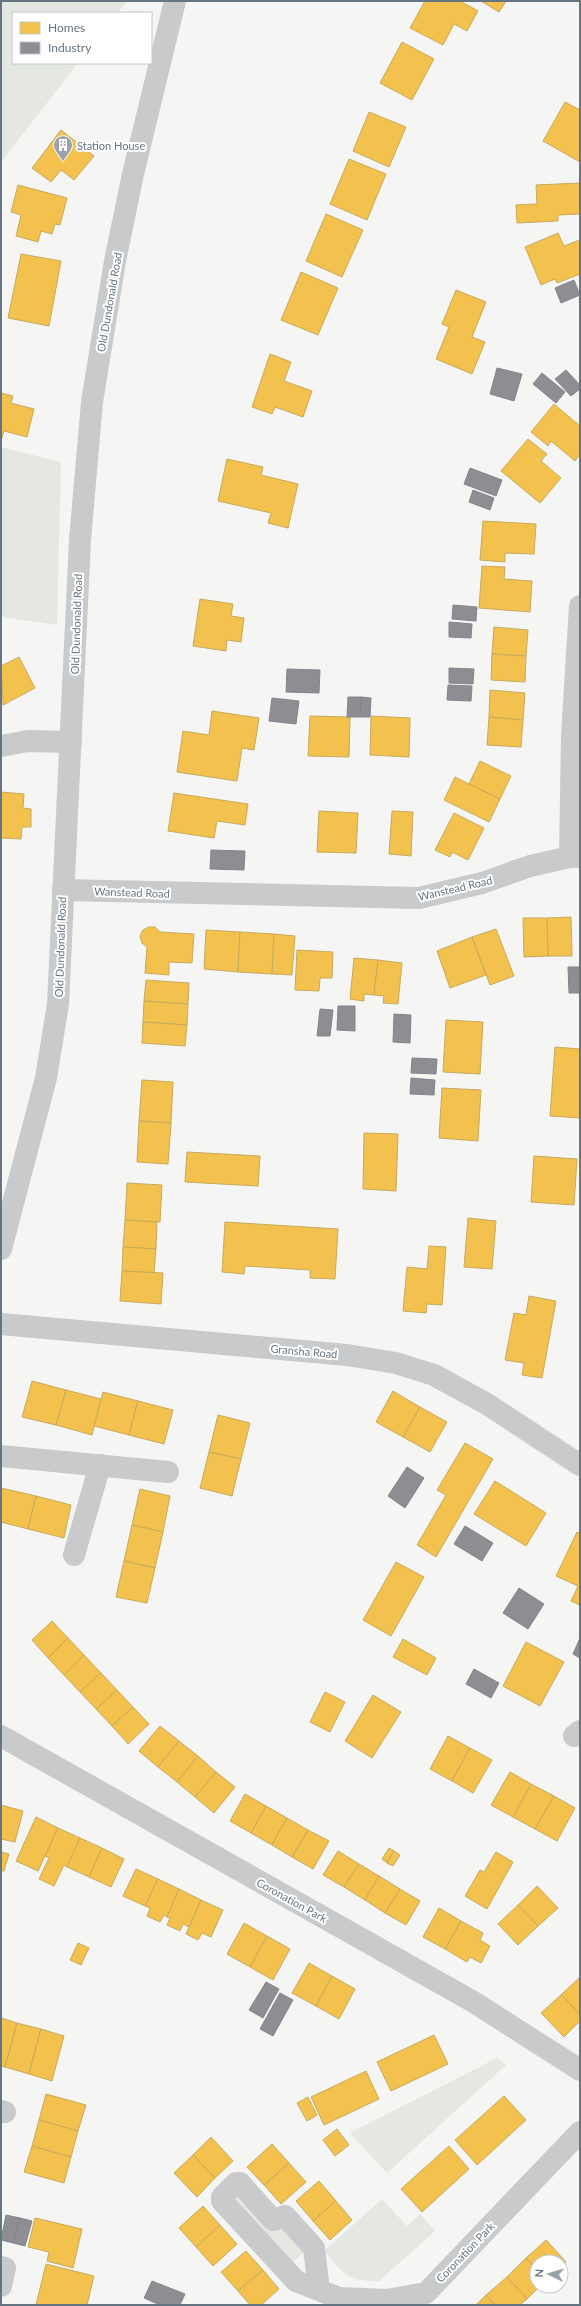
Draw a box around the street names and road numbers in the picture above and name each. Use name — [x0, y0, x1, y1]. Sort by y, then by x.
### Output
street label: Old Dundonald Road — [94, 251, 124, 353]
street label: Old Dundonald Road — [68, 573, 84, 675]
street label: Wanstead Road — [417, 873, 493, 903]
street label: Wanstead Road — [94, 884, 170, 900]
street label: Old Dundonald Road — [52, 896, 68, 998]
street label: Gransha Road — [270, 1342, 338, 1360]
street label: Coronation Park — [255, 1875, 330, 1925]
street label: Coronation Park — [433, 2219, 497, 2285]

